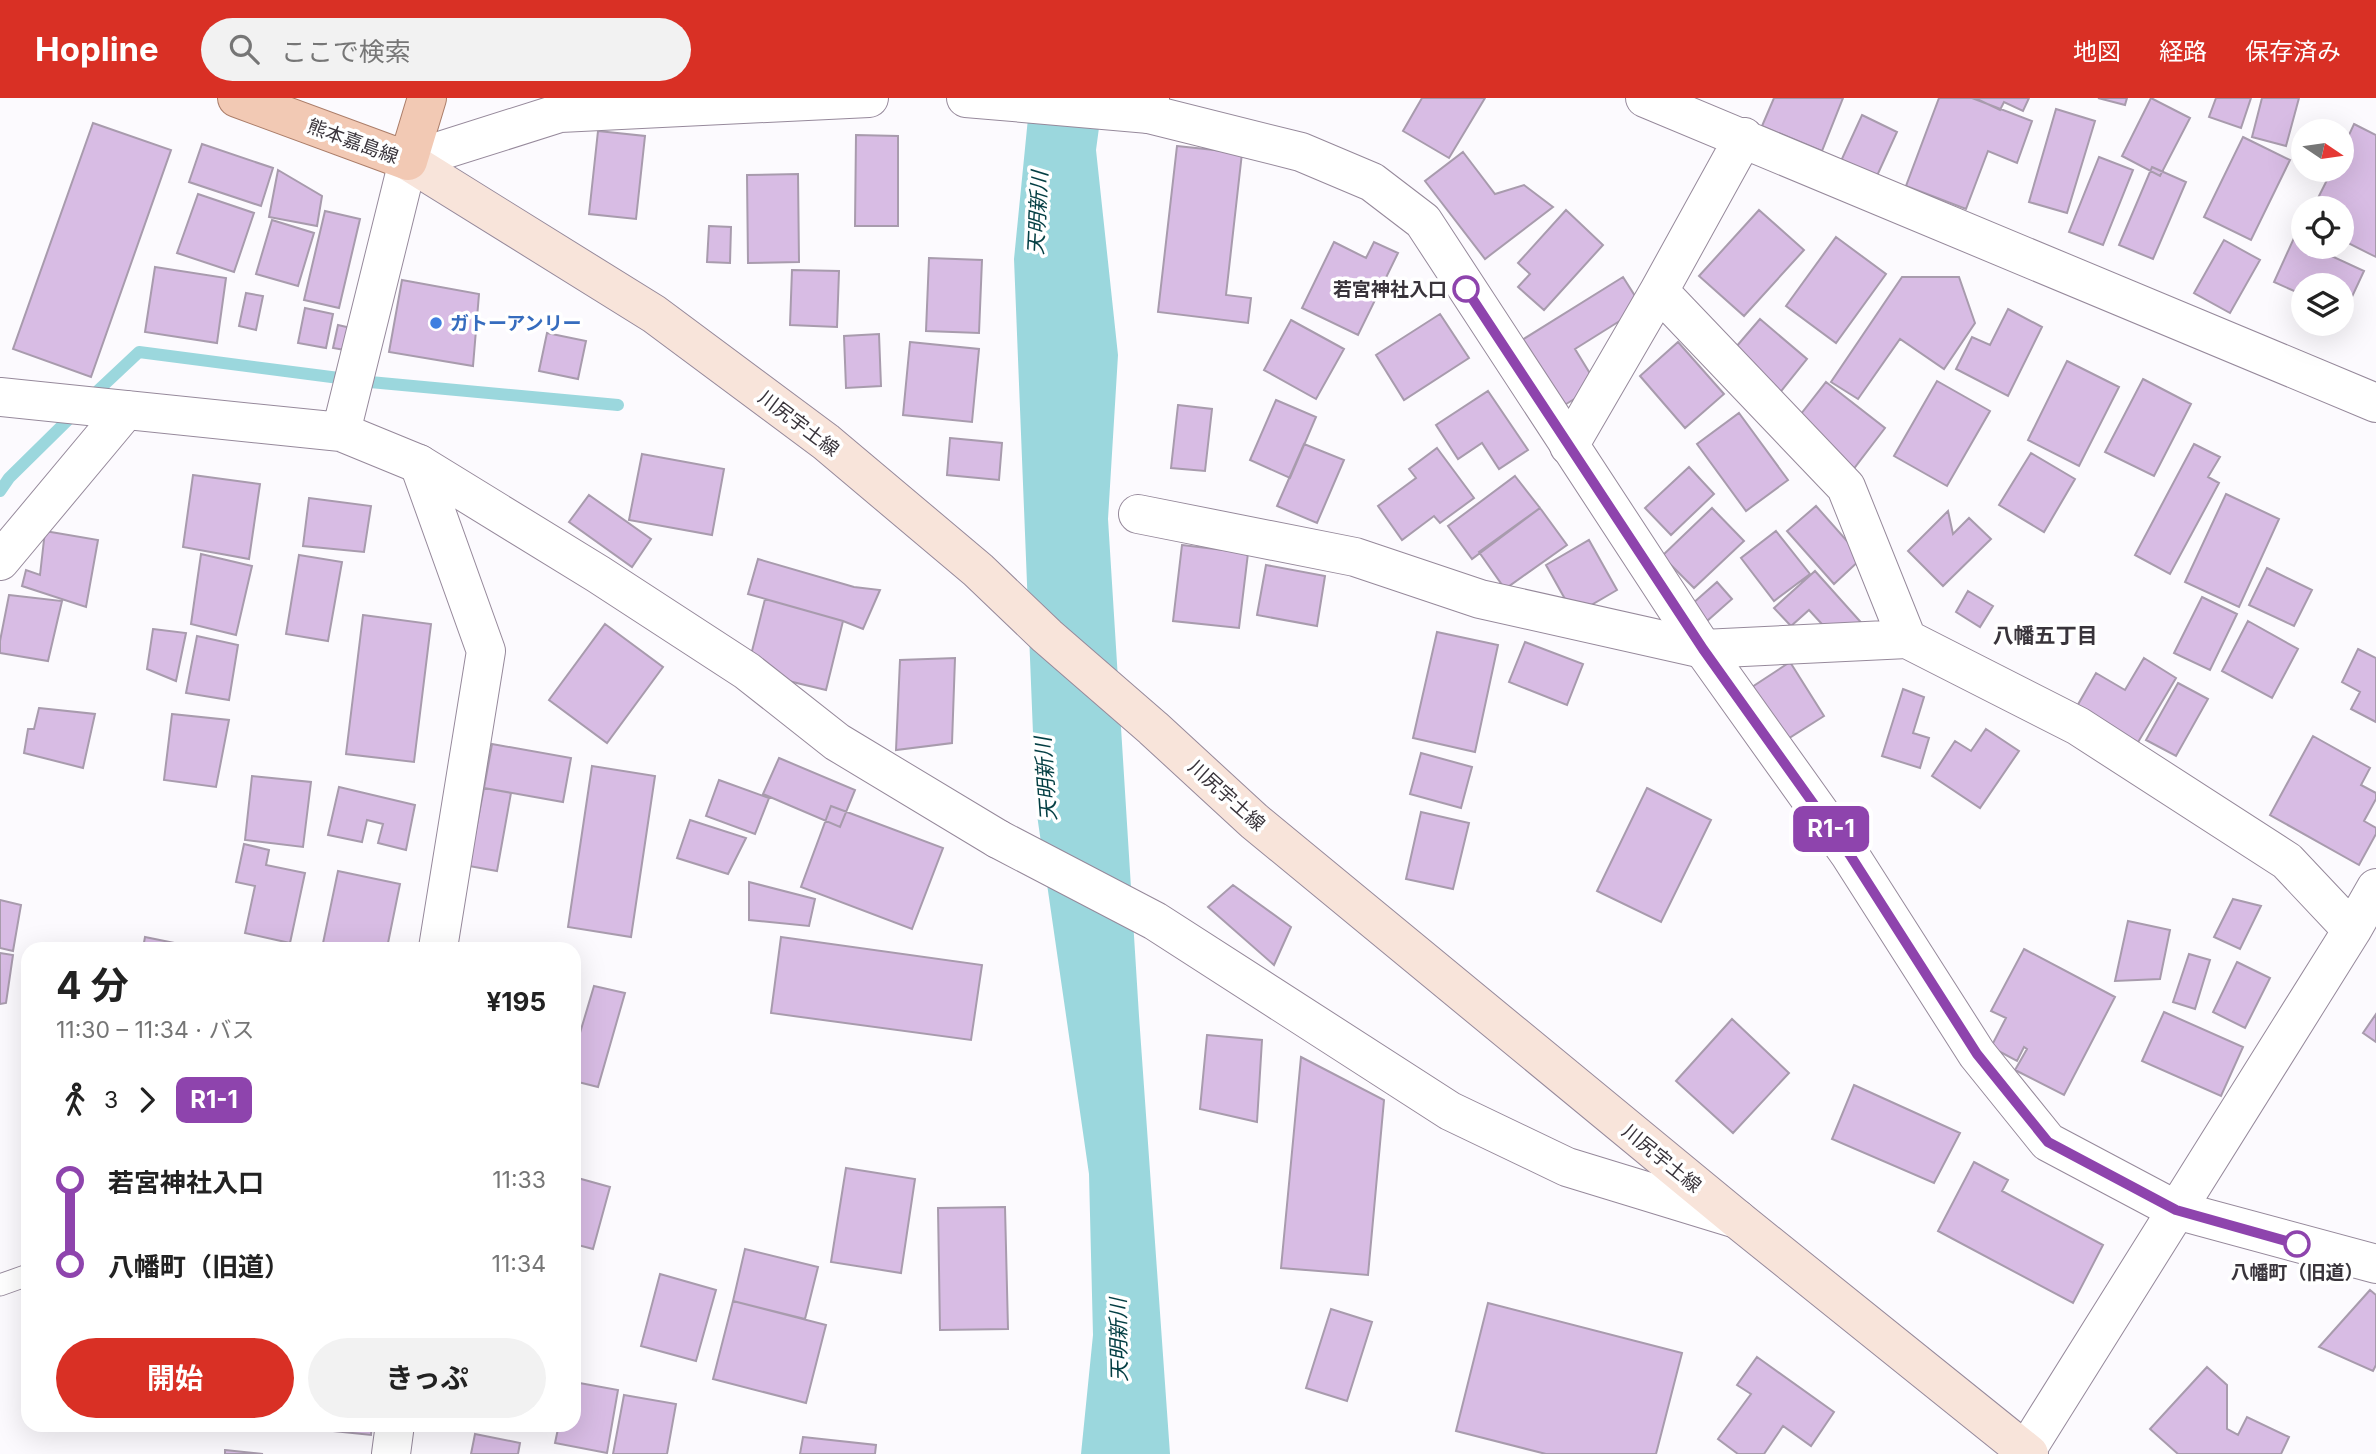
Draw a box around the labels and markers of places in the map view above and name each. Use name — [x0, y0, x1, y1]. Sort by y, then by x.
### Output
marker: 若宮神社入口 — [1453, 276, 1479, 302]
place label: 若宮神社入口 — [1333, 278, 1447, 301]
place label: ガトーアンリー — [450, 312, 581, 335]
marker: ガトーアンリー — [428, 315, 444, 331]
marker: 八幡町（旧道） — [2284, 1231, 2310, 1257]
place label: 八幡町（旧道） — [2230, 1261, 2364, 1284]

